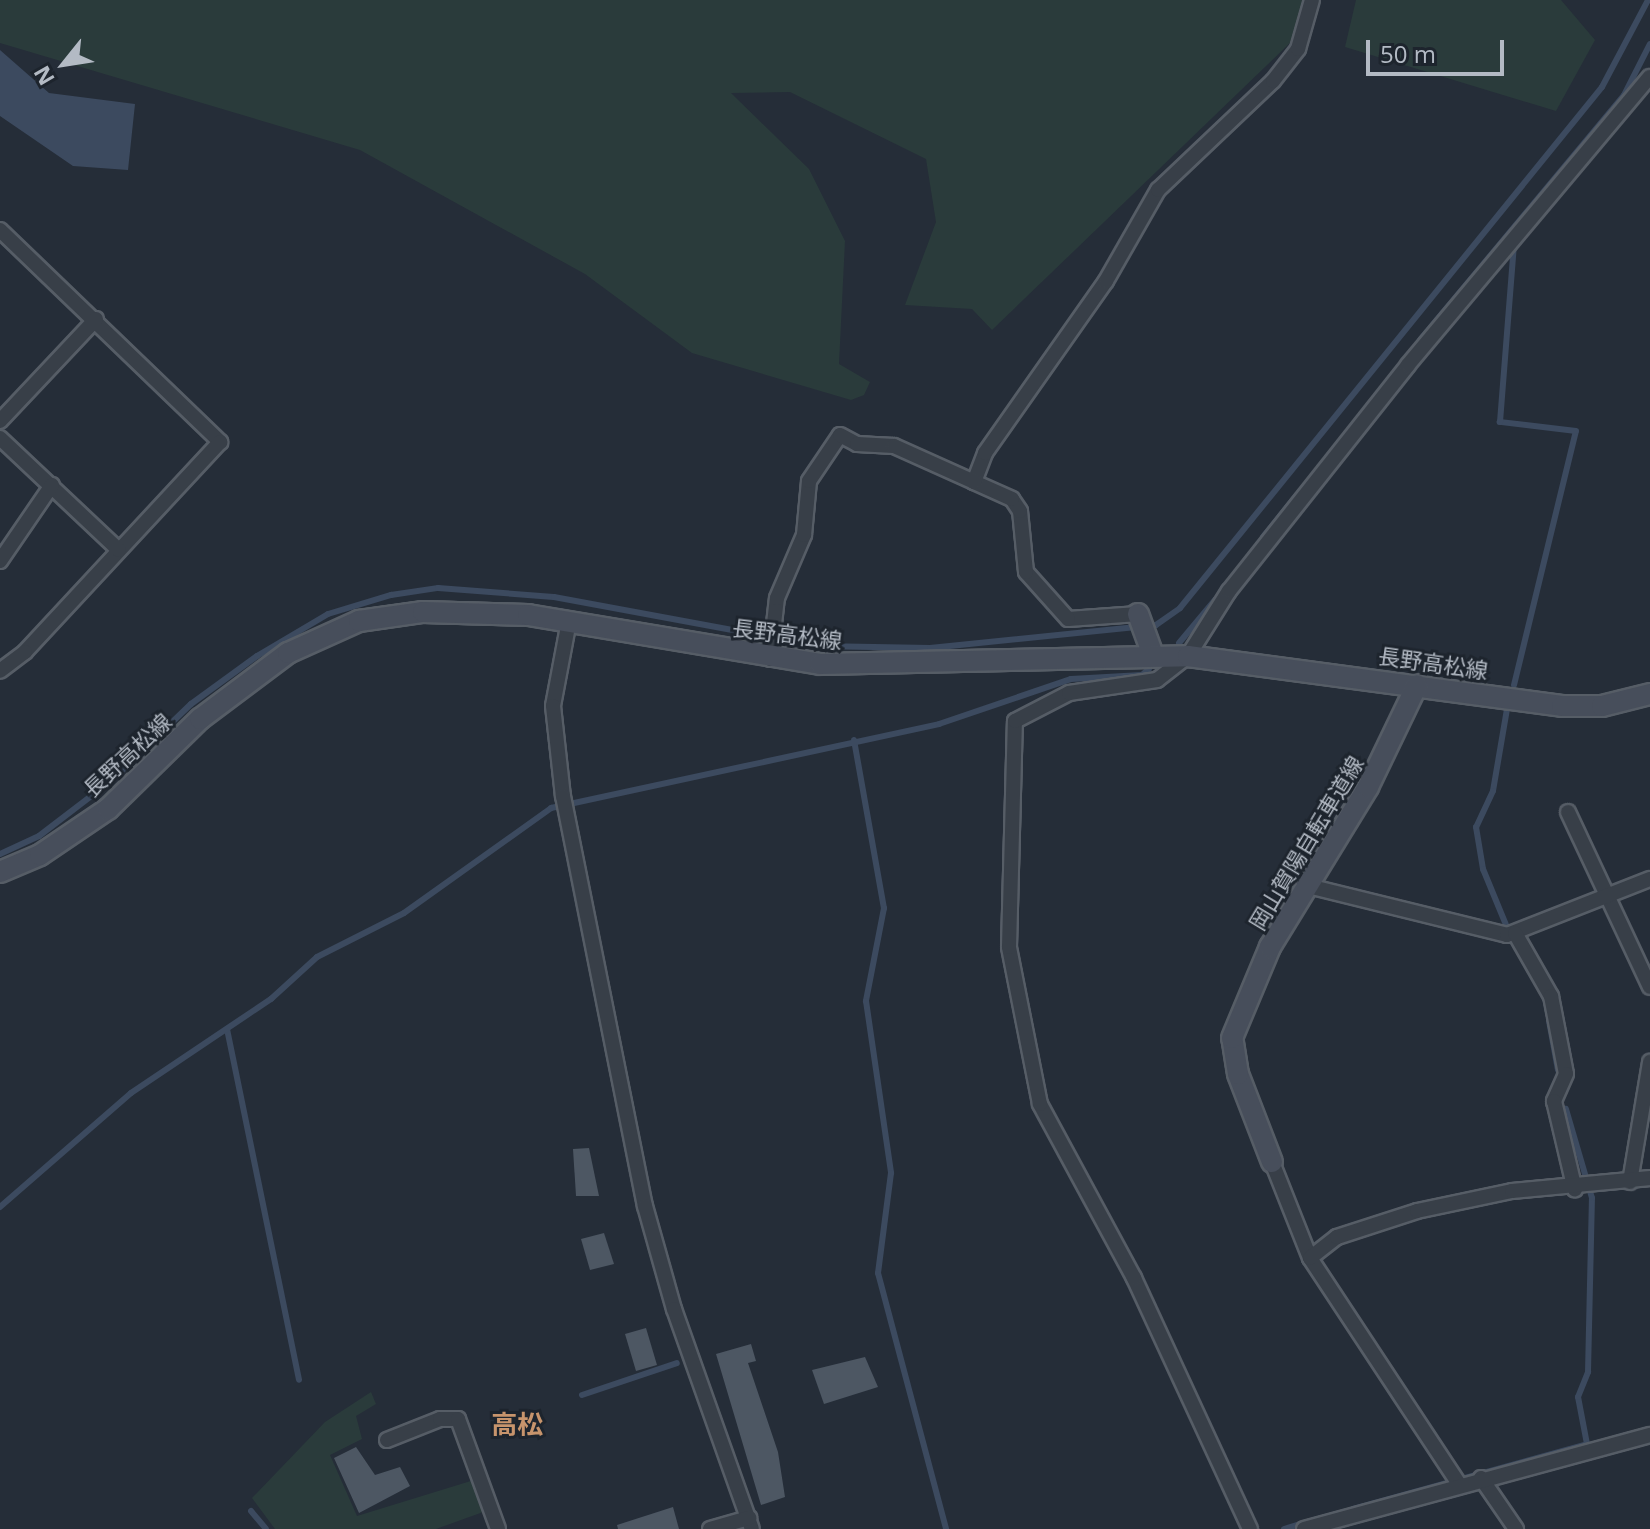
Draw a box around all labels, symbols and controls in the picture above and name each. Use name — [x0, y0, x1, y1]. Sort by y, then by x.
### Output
north arrow — [24, 24, 104, 104]
scale bar — [1370, 24, 1508, 74]
text: 50 m — [1380, 37, 1436, 70]
text: N — [26, 61, 61, 91]
street label: 長野高松線 — [731, 614, 843, 654]
street label: 長野高松線 — [1377, 642, 1489, 684]
street label: 長野高松線 — [78, 708, 176, 802]
street label: 岡山賀陽自転車道線 — [1244, 751, 1368, 935]
district label: 高松 — [491, 1409, 543, 1441]

